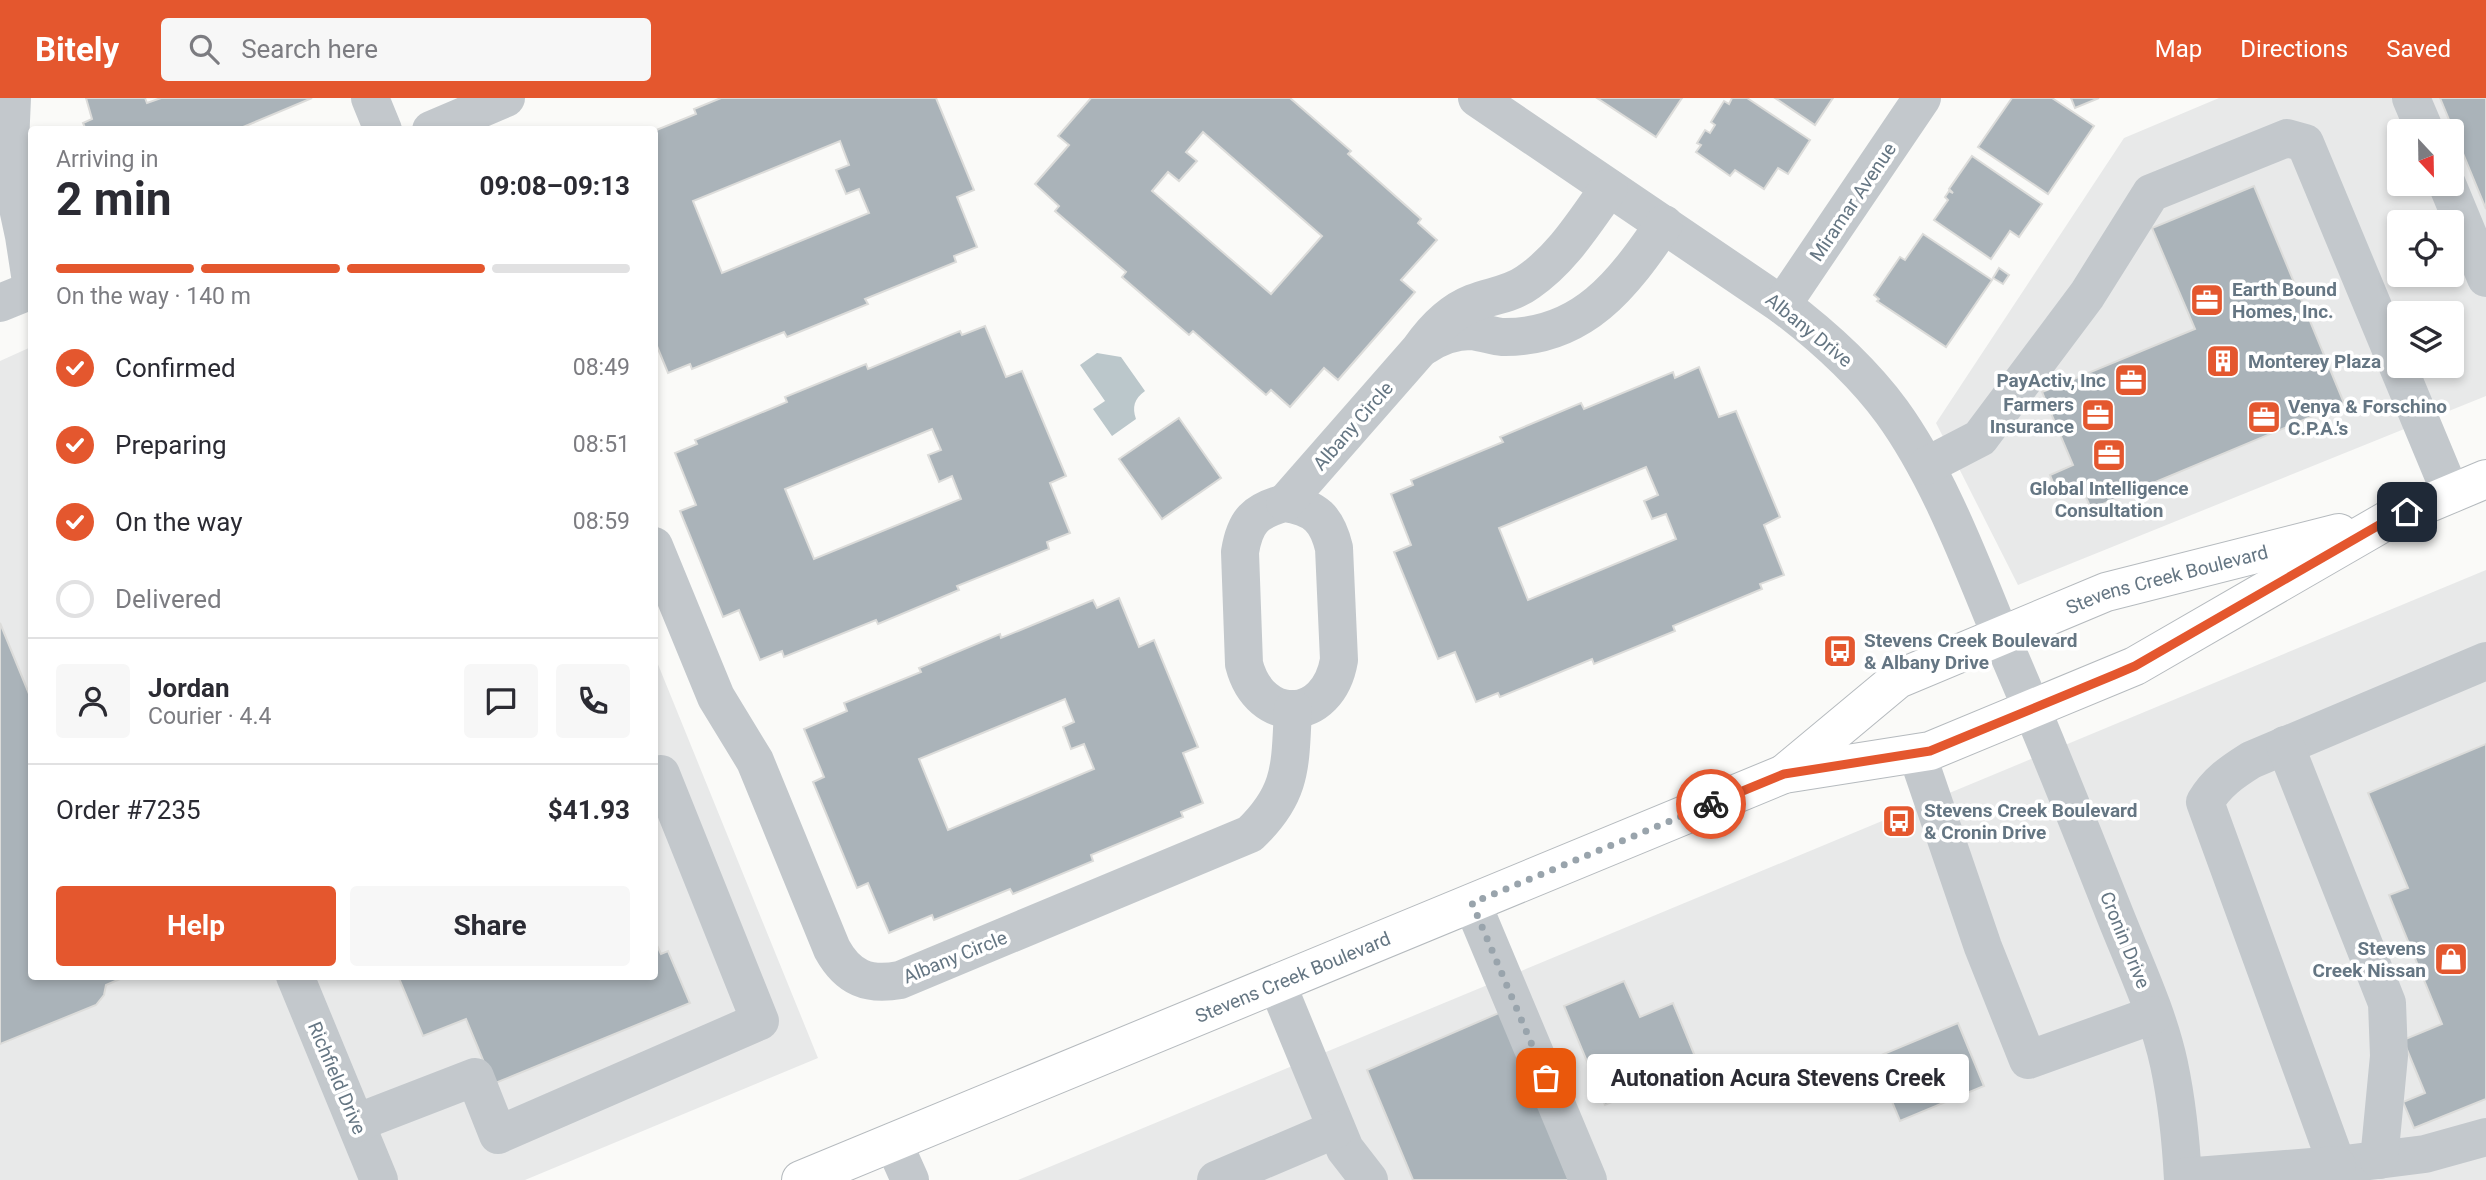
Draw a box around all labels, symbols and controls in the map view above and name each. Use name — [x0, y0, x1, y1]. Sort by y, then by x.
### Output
search box — [161, 18, 651, 81]
text: Bitely — [35, 30, 119, 69]
icon: search — [185, 30, 223, 68]
text: Search here — [241, 34, 378, 64]
text: Map — [2155, 35, 2202, 63]
text: Directions — [2240, 35, 2348, 63]
text: Saved — [2386, 35, 2451, 63]
north arrow — [2387, 119, 2464, 196]
map controls — [2387, 119, 2464, 378]
street label: Miramar Avenue — [1805, 138, 1901, 266]
text: Arriving in — [56, 146, 159, 173]
text: 09:08–09:13 — [480, 171, 630, 201]
text: 2 min — [56, 172, 172, 226]
button: locate — [2387, 210, 2464, 287]
place label: Earth Bound Homes, Inc. — [2232, 278, 2337, 323]
office icon: Earth Bound Homes, Inc. — [2188, 281, 2226, 319]
text: On the way · 140 m — [56, 283, 251, 310]
street label: Albany Drive — [1761, 288, 1857, 372]
button: layers — [2387, 301, 2464, 378]
building icon: Monterey Plaza — [2204, 342, 2242, 380]
icon: check — [56, 349, 94, 387]
place label: Monterey Plaza — [2248, 350, 2381, 373]
text: Confirmed — [115, 353, 236, 383]
text: 08:49 — [573, 354, 630, 381]
office icon: PayActiv, Inc — [2112, 361, 2150, 399]
place label: PayActiv, Inc — [1996, 369, 2106, 392]
street label: Albany Circle — [1308, 377, 1398, 475]
place label: Farmers Insurance — [1990, 393, 2074, 438]
place label: Venya & Forschino C.P.A.'s — [2288, 395, 2447, 440]
office icon: Farmers Insurance — [2079, 396, 2117, 434]
office icon: Venya & Forschino C.P.A.'s — [2245, 398, 2283, 436]
icon: check — [56, 426, 94, 464]
text: Preparing — [115, 430, 227, 460]
text: 08:51 — [573, 431, 630, 458]
office icon: Global Intelligence Consultation — [2090, 436, 2128, 474]
place label: Global Intelligence Consultation — [2029, 477, 2189, 522]
pin — [2377, 482, 2437, 542]
icon: home — [2388, 493, 2426, 531]
icon: check — [56, 503, 94, 541]
text: On the way — [115, 507, 243, 537]
text: 08:59 — [573, 508, 630, 535]
street label: Stevens Creek Boulevard — [2062, 540, 2270, 619]
text: Delivered — [115, 584, 222, 614]
place label: Stevens Creek Boulevard & Albany Drive — [1864, 629, 2078, 674]
bus stop icon: Stevens Creek Boulevard & Albany Drive — [1821, 632, 1859, 670]
button: person — [56, 664, 130, 738]
button: chat — [464, 664, 538, 738]
button: phone — [556, 664, 630, 738]
text: Jordan — [148, 673, 230, 703]
text: Courier · 4.4 — [148, 703, 271, 730]
courier — [1676, 769, 1746, 839]
icon: bike — [1692, 785, 1730, 823]
text: Order #7235 — [56, 795, 201, 825]
text: $41.93 — [548, 795, 630, 825]
place label: Stevens Creek Boulevard & Cronin Drive — [1924, 799, 2138, 844]
bus stop icon: Stevens Creek Boulevard & Cronin Drive — [1880, 802, 1918, 840]
button: Help — [56, 886, 336, 966]
button: Share — [350, 886, 630, 966]
street label: Cronin Drive — [2095, 888, 2155, 992]
street label: Albany Circle — [900, 926, 1010, 988]
street label: Stevens Creek Boulevard — [1192, 926, 1394, 1027]
place label: Stevens Creek Nissan — [2313, 937, 2426, 982]
shop icon: Stevens Creek Nissan — [2432, 940, 2470, 978]
street label: Richfield Drive — [303, 1018, 371, 1138]
pin — [1516, 1048, 1576, 1108]
callout: Autonation Acura Stevens Creek — [1588, 1054, 1970, 1102]
icon: bag — [1527, 1059, 1565, 1097]
text: Autonation Acura Stevens Creek — [1611, 1065, 1945, 1092]

